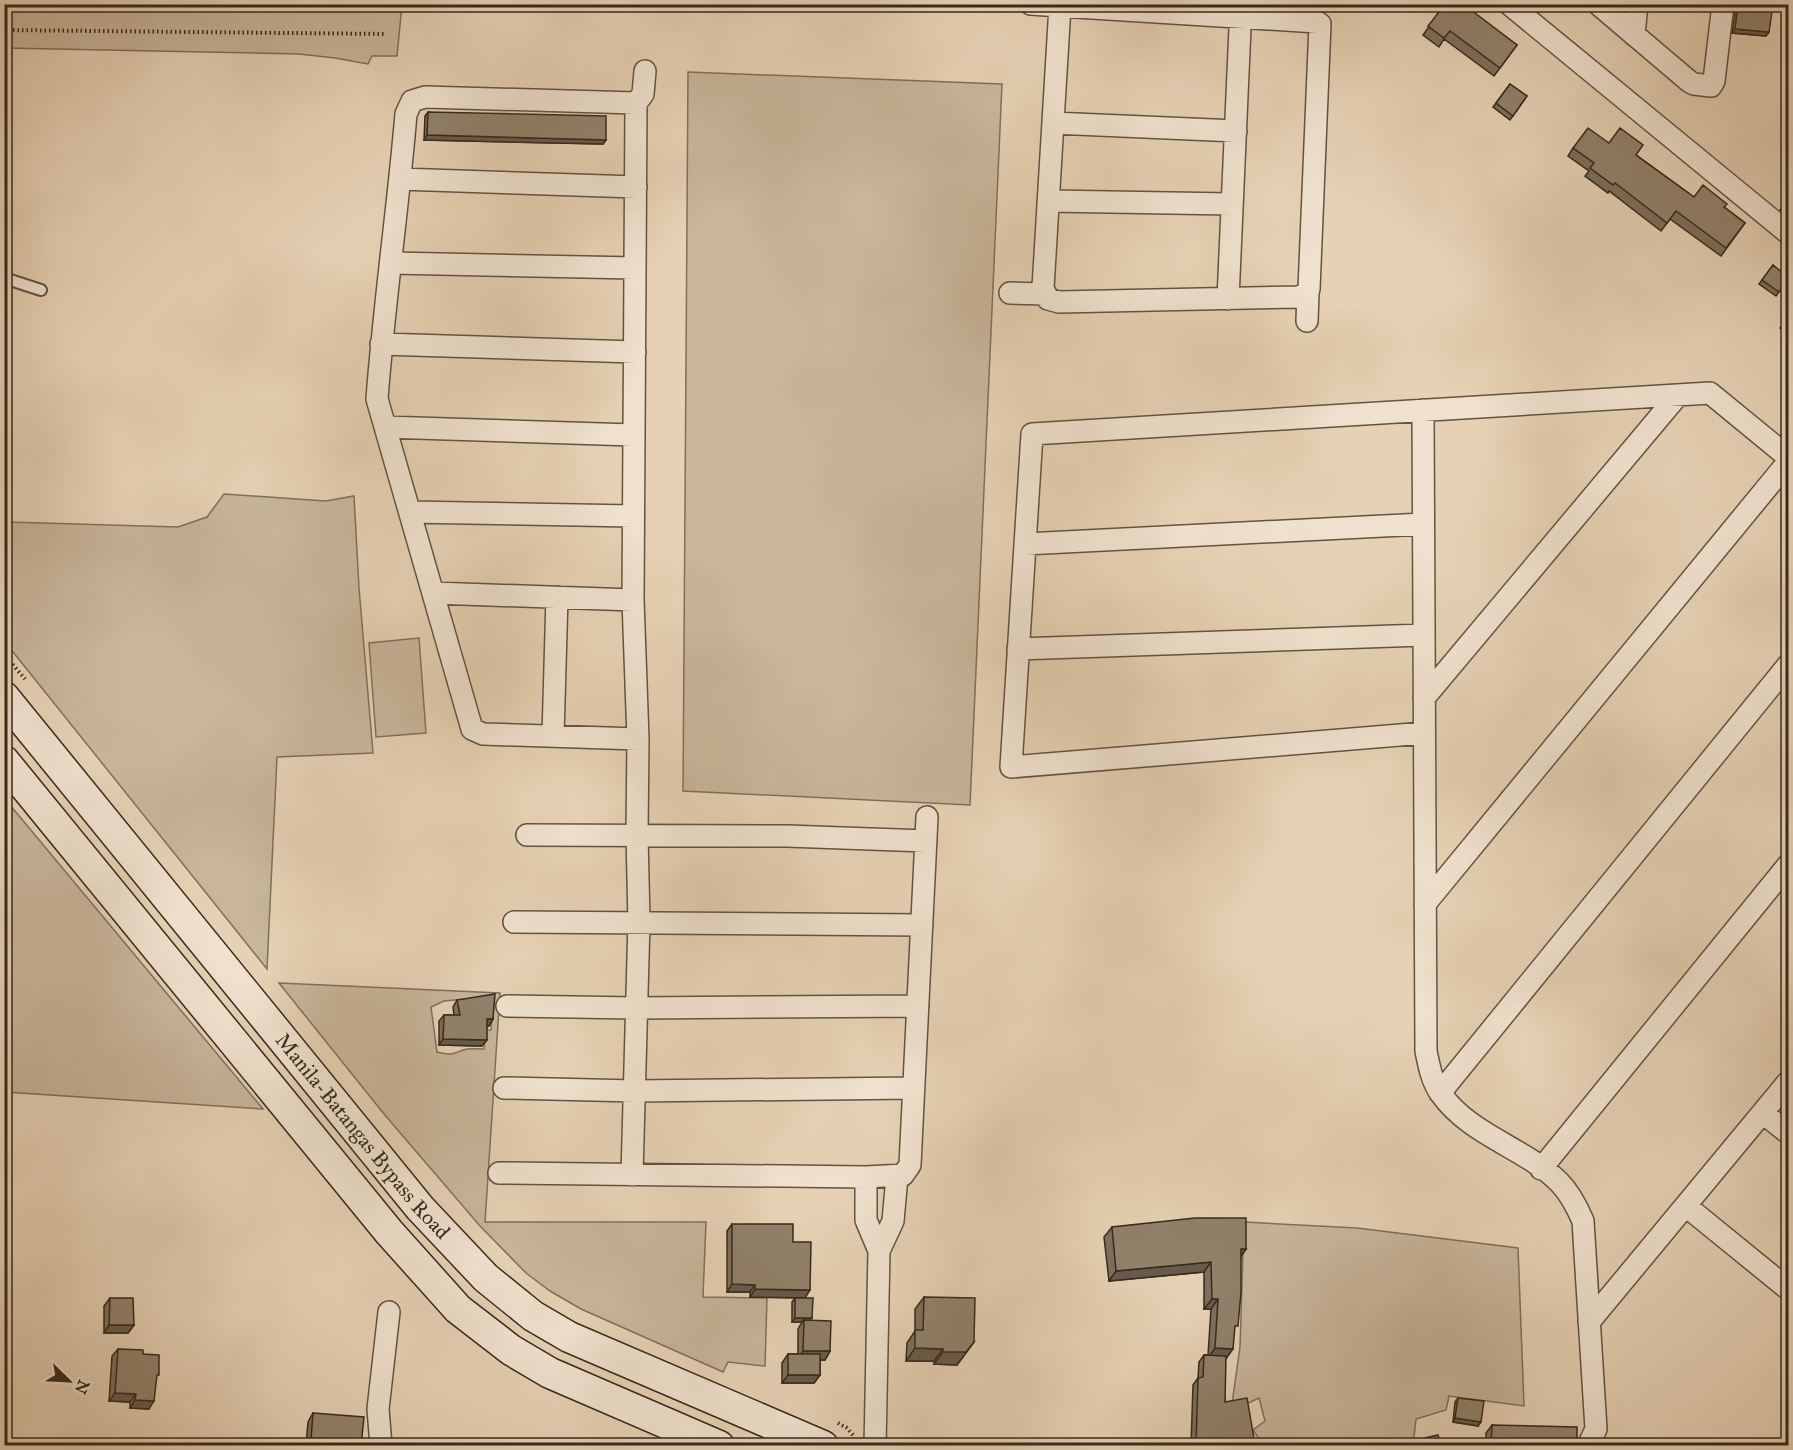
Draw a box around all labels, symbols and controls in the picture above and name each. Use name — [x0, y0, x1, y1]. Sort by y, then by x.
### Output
street label: Manila-Batangas Bypass Road — [270, 1028, 456, 1245]
north arrow — [39, 1351, 99, 1411]
text: N — [71, 1377, 94, 1397]

